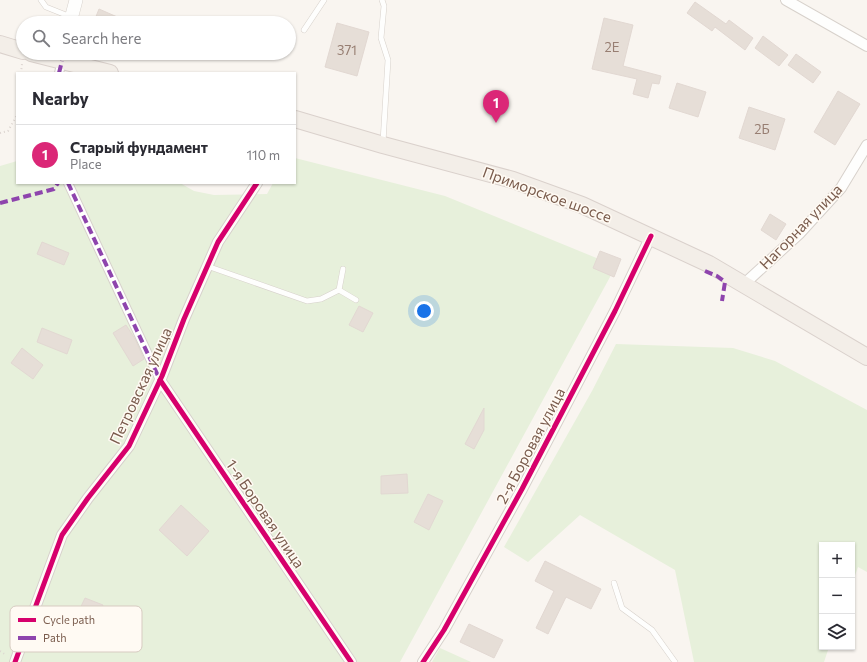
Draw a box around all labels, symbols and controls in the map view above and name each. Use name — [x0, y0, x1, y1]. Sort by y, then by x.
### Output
search box — [16, 16, 296, 60]
icon: search — [30, 27, 52, 49]
text: Search here — [62, 29, 141, 47]
house number: 2Е — [605, 39, 619, 55]
house number: 371 — [337, 42, 357, 58]
text: Nearby — [32, 88, 89, 109]
pin: 1 — [483, 90, 509, 123]
house number: 2Б — [754, 121, 770, 137]
text: Старый фундамент — [70, 138, 208, 156]
text: 1 — [42, 147, 48, 163]
text: 110 m — [247, 147, 280, 163]
text: Place — [70, 156, 102, 172]
street label: Приморское шоссе — [480, 162, 614, 226]
street label: Нагорная улица — [755, 180, 845, 273]
your location — [414, 301, 434, 321]
street label: Петровская улица — [105, 324, 175, 447]
street label: 2-я Боровая улица — [492, 384, 568, 507]
street label: 1-я Боровая улица — [223, 456, 309, 571]
map controls — [819, 542, 855, 650]
button: + — [819, 542, 855, 578]
button: − — [819, 578, 855, 614]
legend — [10, 606, 142, 652]
text: Cycle path — [43, 613, 95, 626]
button: layers — [819, 614, 855, 650]
text: Path — [43, 631, 66, 644]

